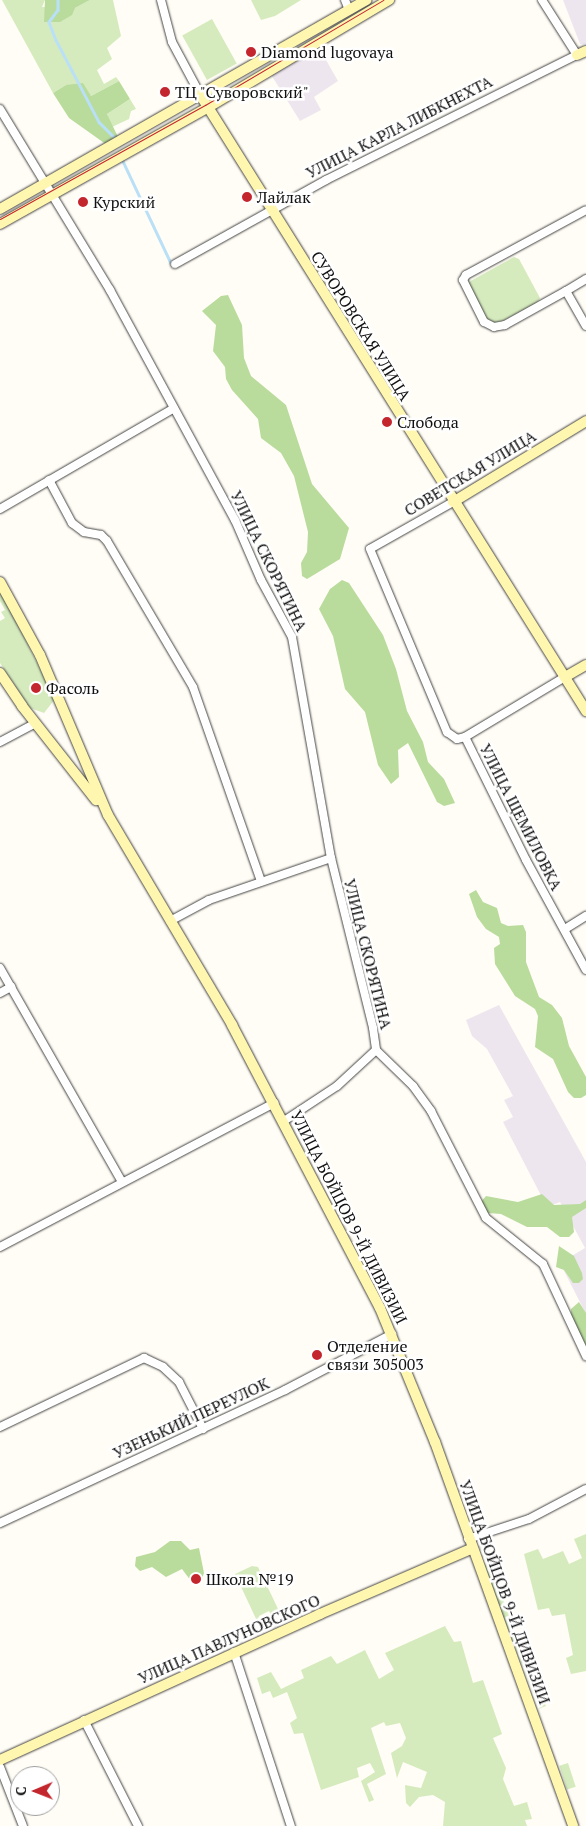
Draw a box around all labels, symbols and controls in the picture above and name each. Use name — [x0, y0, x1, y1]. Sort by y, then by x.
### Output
place label: Diamond lugovaya — [261, 42, 393, 62]
marker: Diamond lugovaya — [245, 46, 257, 58]
street label: УЛИЦА КАРЛА ЛИБКНЕХТА — [302, 71, 496, 183]
place label: ТЦ "Суворовский" — [175, 82, 310, 102]
marker: ТЦ "Суворовский" — [159, 86, 171, 98]
place label: Лайлак — [257, 187, 311, 207]
marker: Лайлак — [241, 191, 253, 203]
place label: Курский — [93, 192, 155, 212]
marker: Курский — [77, 196, 89, 208]
street label: СУВОРОВСКАЯ УЛИЦА — [307, 247, 415, 405]
place label: Слобода — [397, 412, 459, 432]
marker: Слобода — [381, 416, 393, 428]
street label: СОВЕТСКАЯ УЛИЦА — [401, 426, 539, 520]
street label: УЛИЦА СКОРЯТИНА — [226, 487, 312, 635]
place label: Фасоль — [46, 678, 99, 698]
marker: Фасоль — [30, 682, 42, 694]
street label: УЛИЦА ЩЕМИЛОВКА — [476, 740, 566, 894]
street label: УЛИЦА СКОРЯТИНА — [340, 877, 396, 1031]
street label: УЛИЦА БОЙЦОВ 9-Й ДИВИЗИИ — [287, 1107, 411, 1327]
place label: Отделение связи 305003 — [327, 1336, 424, 1374]
marker: Отделение связи 305003 — [311, 1349, 323, 1361]
street label: УЗЕНЬКИЙ ПЕРЕУЛОК — [110, 1373, 272, 1463]
street label: УЛИЦА БОЙЦОВ 9-Й ДИВИЗИИ — [455, 1477, 555, 1707]
place label: Школа №19 — [206, 1569, 294, 1589]
marker: Школа №19 — [190, 1573, 202, 1585]
street label: УЛИЦА ПАВЛУНОВСКОГО — [135, 1590, 323, 1688]
north arrow — [10, 1766, 60, 1816]
text: С — [11, 1787, 30, 1796]

